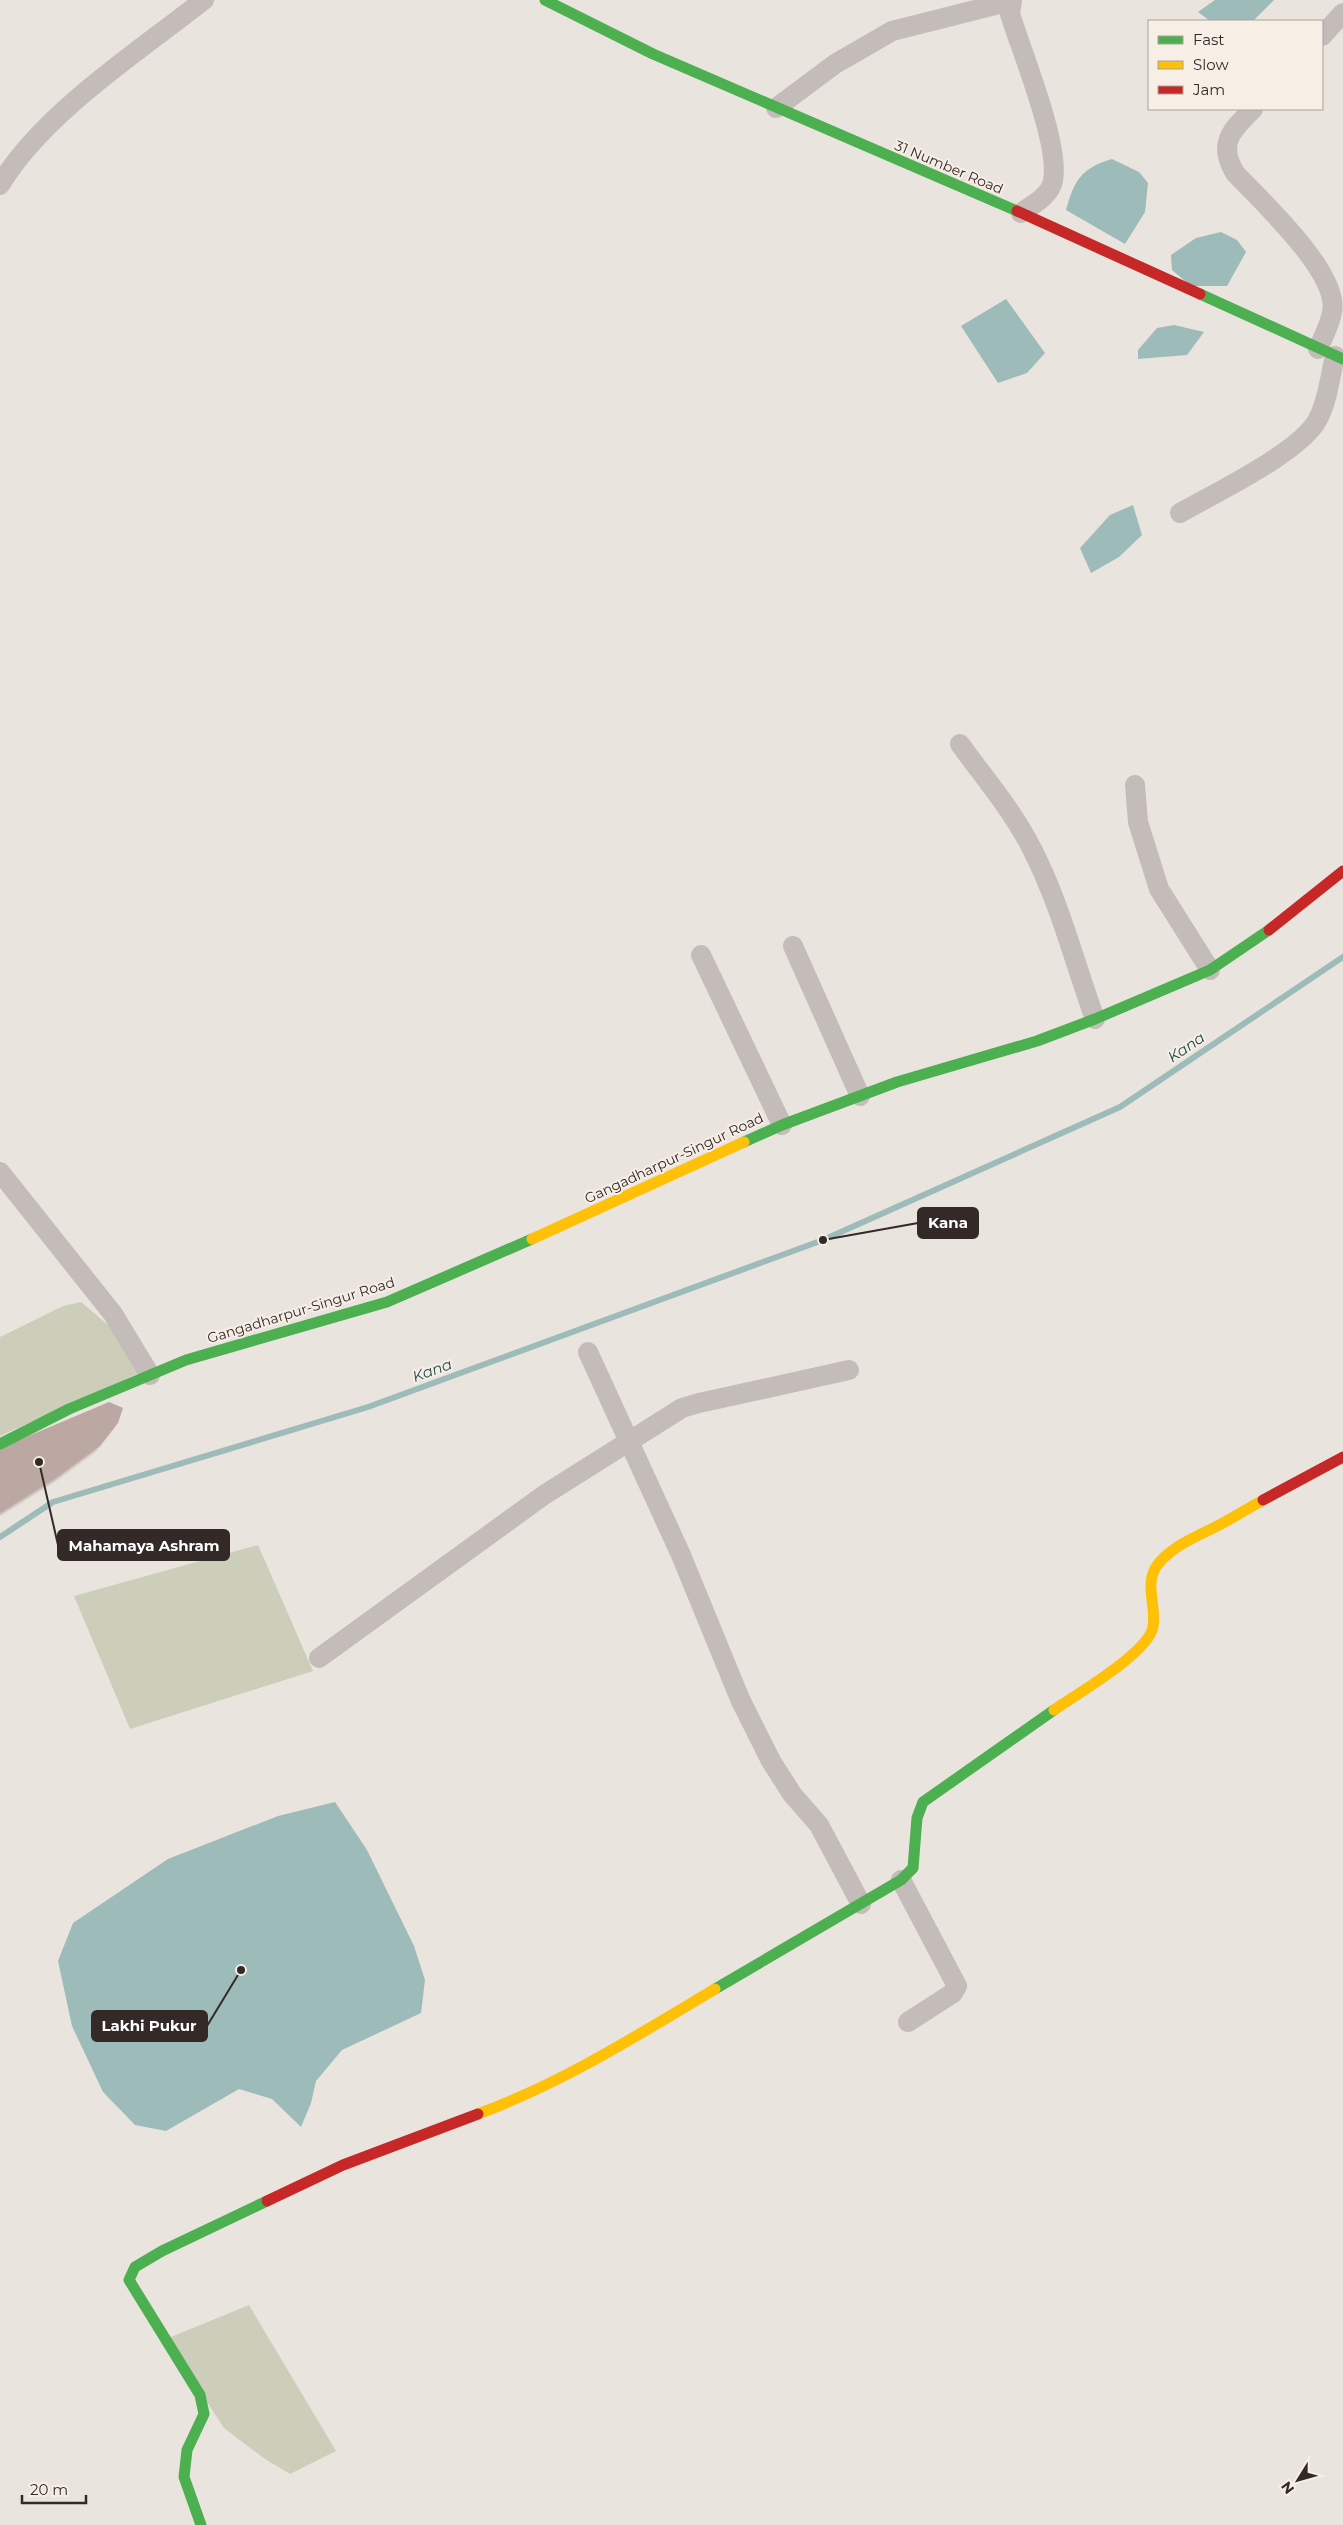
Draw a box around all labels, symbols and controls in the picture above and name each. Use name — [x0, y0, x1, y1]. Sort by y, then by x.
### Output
legend — [1148, 20, 1323, 110]
text: Fast — [1193, 30, 1224, 49]
text: Slow — [1193, 55, 1229, 74]
text: Jam — [1192, 80, 1225, 99]
street label: 31 Number Road — [892, 136, 1006, 198]
water label: Kana — [1164, 1028, 1208, 1066]
street label: Gangadharpur-Singur Road — [582, 1109, 766, 1207]
callout: Kana — [918, 1208, 978, 1238]
text: Kana — [928, 1213, 968, 1232]
street label: Gangadharpur-Singur Road — [205, 1273, 397, 1347]
water label: Kana — [410, 1354, 454, 1386]
callout: Mahamaya Ashram — [58, 1530, 229, 1560]
text: Mahamaya Ashram — [69, 1536, 219, 1555]
callout: Lakhi Pukur — [92, 2011, 207, 2041]
text: Lakhi Pukur — [102, 2016, 197, 2035]
north arrow — [1273, 2455, 1323, 2505]
scale bar — [22, 2472, 86, 2504]
text: N — [1277, 2478, 1298, 2498]
text: 20 m — [30, 2480, 68, 2499]

